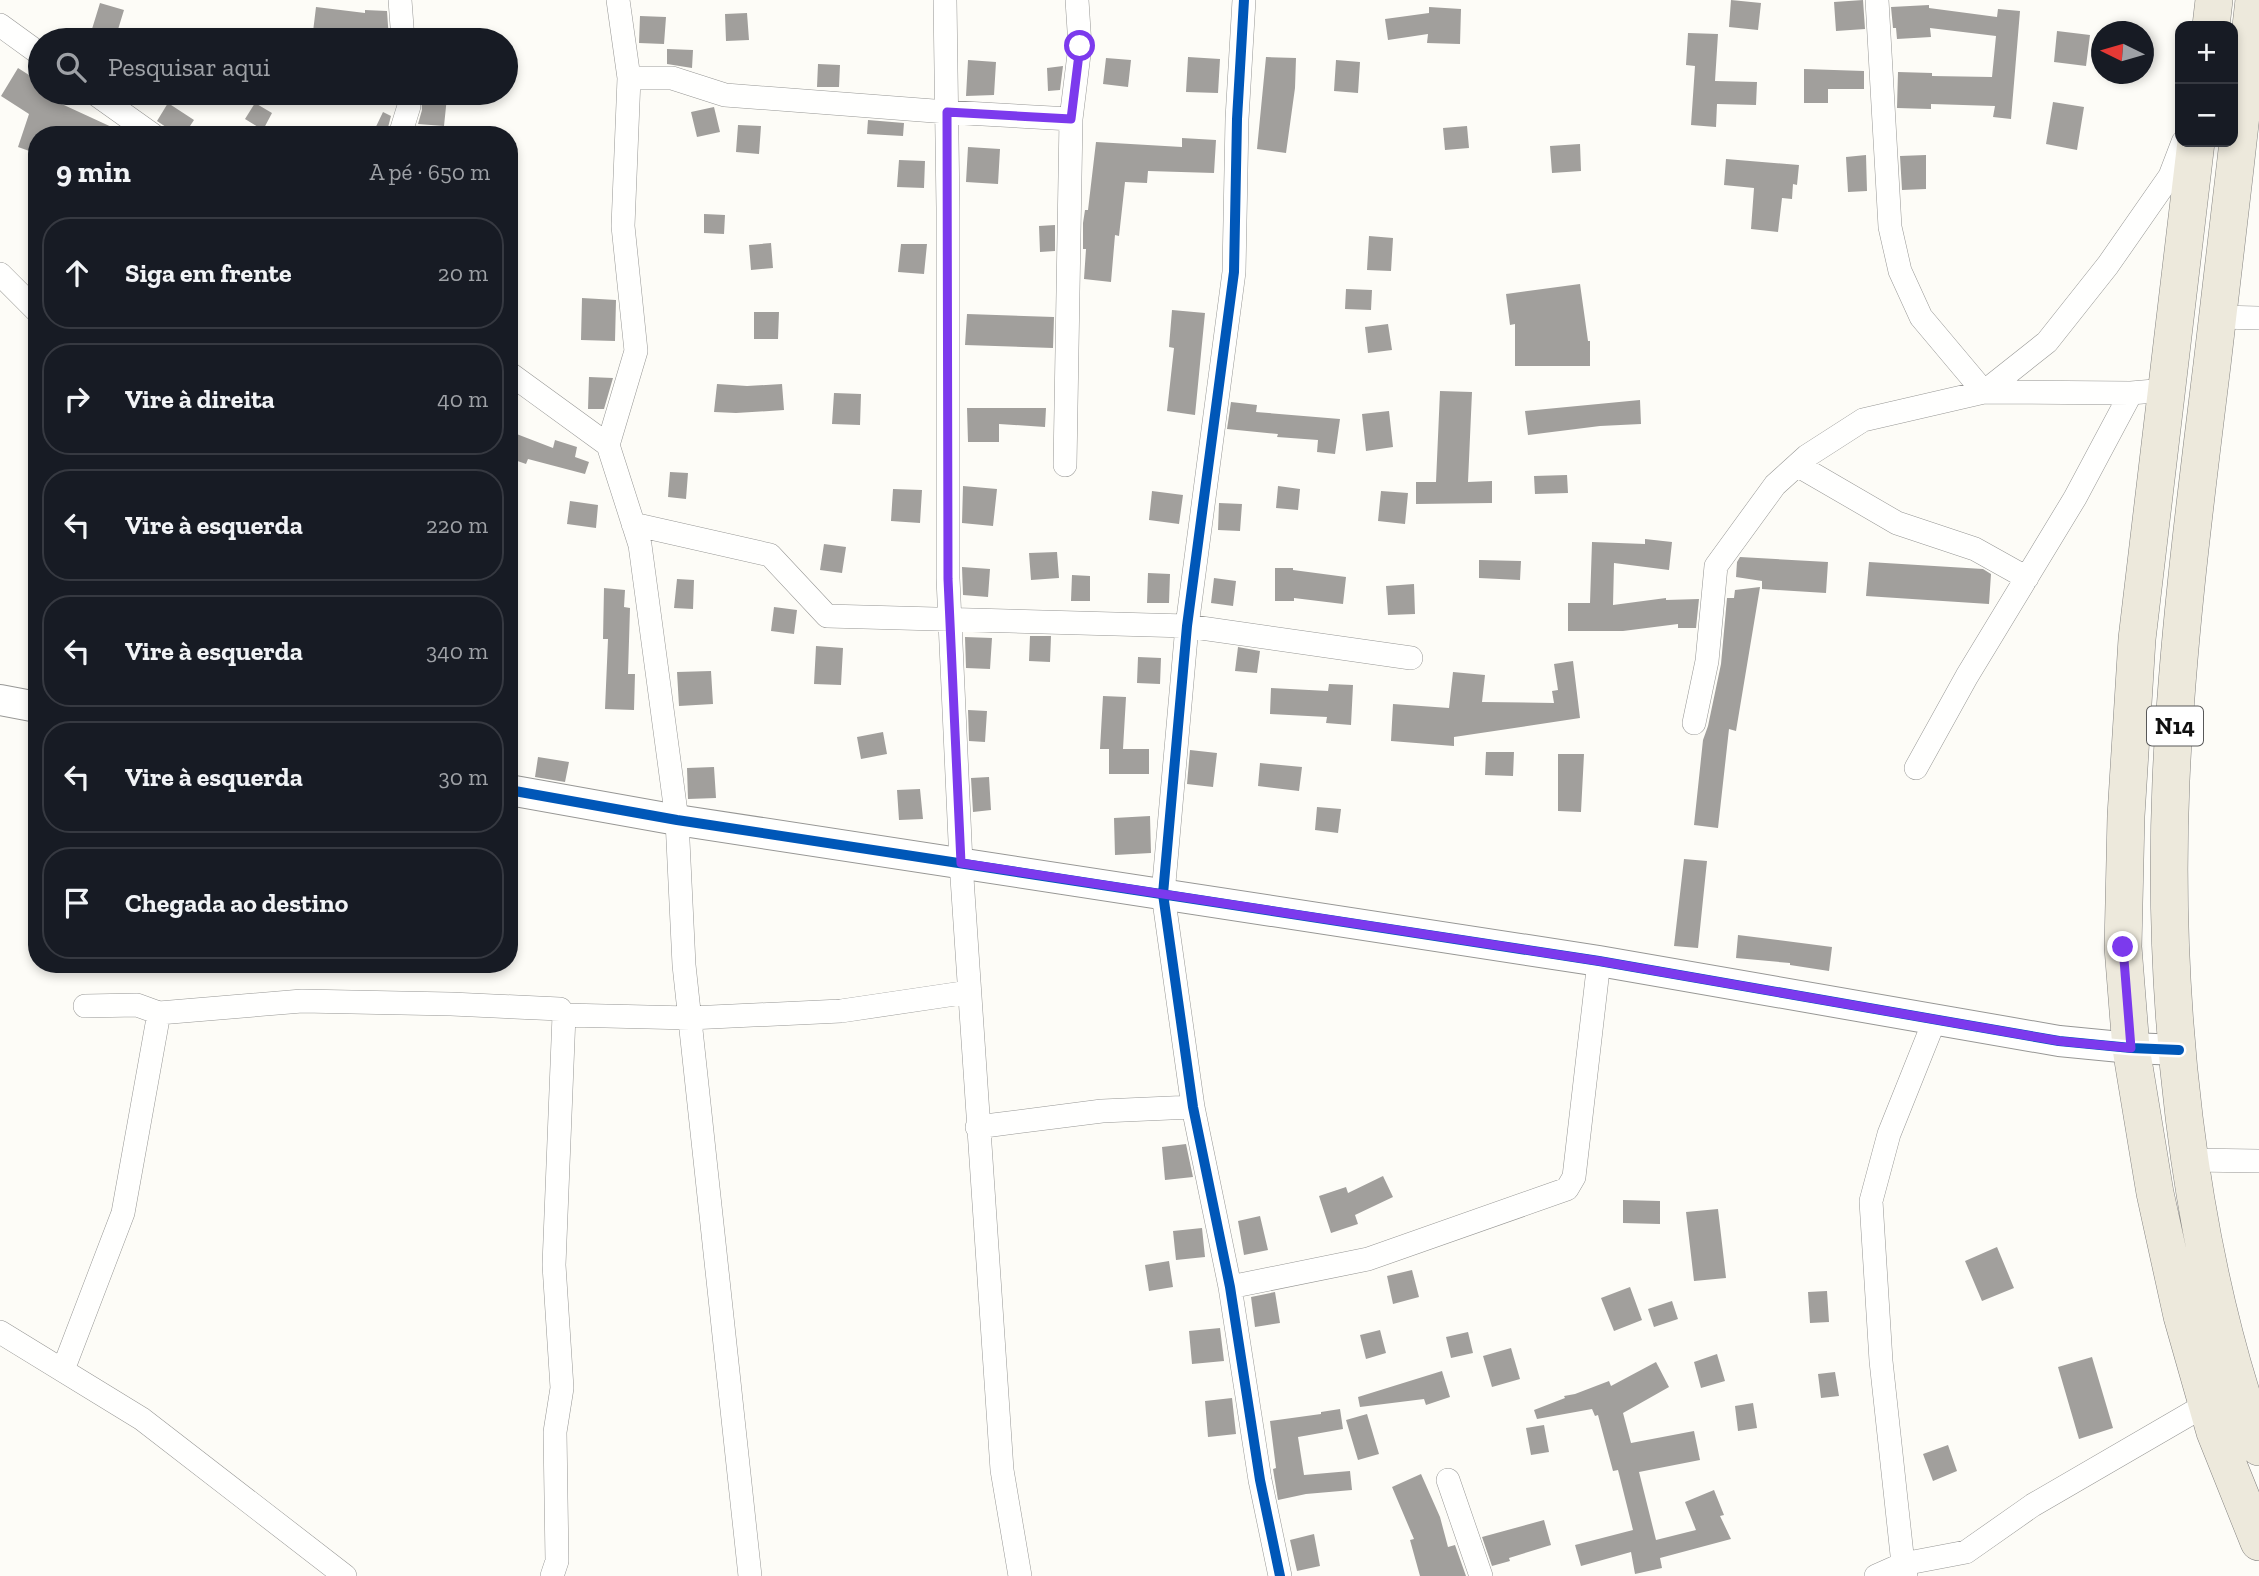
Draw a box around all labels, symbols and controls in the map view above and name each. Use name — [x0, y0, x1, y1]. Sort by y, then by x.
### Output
north arrow — [2091, 21, 2154, 84]
map controls — [2175, 21, 2238, 147]
button: + — [2175, 21, 2238, 84]
search box — [28, 28, 518, 105]
route start — [1064, 30, 1095, 61]
icon: search — [52, 48, 90, 86]
text: Pesquisar aqui — [108, 51, 270, 83]
button: − — [2175, 84, 2238, 147]
text: 9 min — [56, 154, 131, 190]
text: A pé · 650 m — [369, 158, 490, 186]
icon: ahead — [58, 254, 96, 292]
text: Siga em frente — [125, 257, 292, 289]
text: 20 m — [438, 259, 488, 287]
icon: right — [58, 380, 96, 418]
text: Vire à direita — [125, 383, 275, 415]
text: 40 m — [437, 385, 488, 413]
icon: left — [58, 506, 96, 544]
text: Vire à esquerda — [125, 509, 303, 541]
text: 220 m — [426, 511, 488, 539]
icon: left — [58, 632, 96, 670]
text: Vire à esquerda — [125, 635, 303, 667]
text: 340 m — [426, 637, 488, 665]
road number: N14 — [2147, 706, 2203, 746]
icon: left — [58, 758, 96, 796]
text: Vire à esquerda — [125, 761, 303, 793]
text: 30 m — [438, 763, 488, 791]
icon: arrive — [58, 884, 96, 922]
text: Chegada ao destino — [125, 887, 348, 919]
route end — [2107, 931, 2138, 962]

